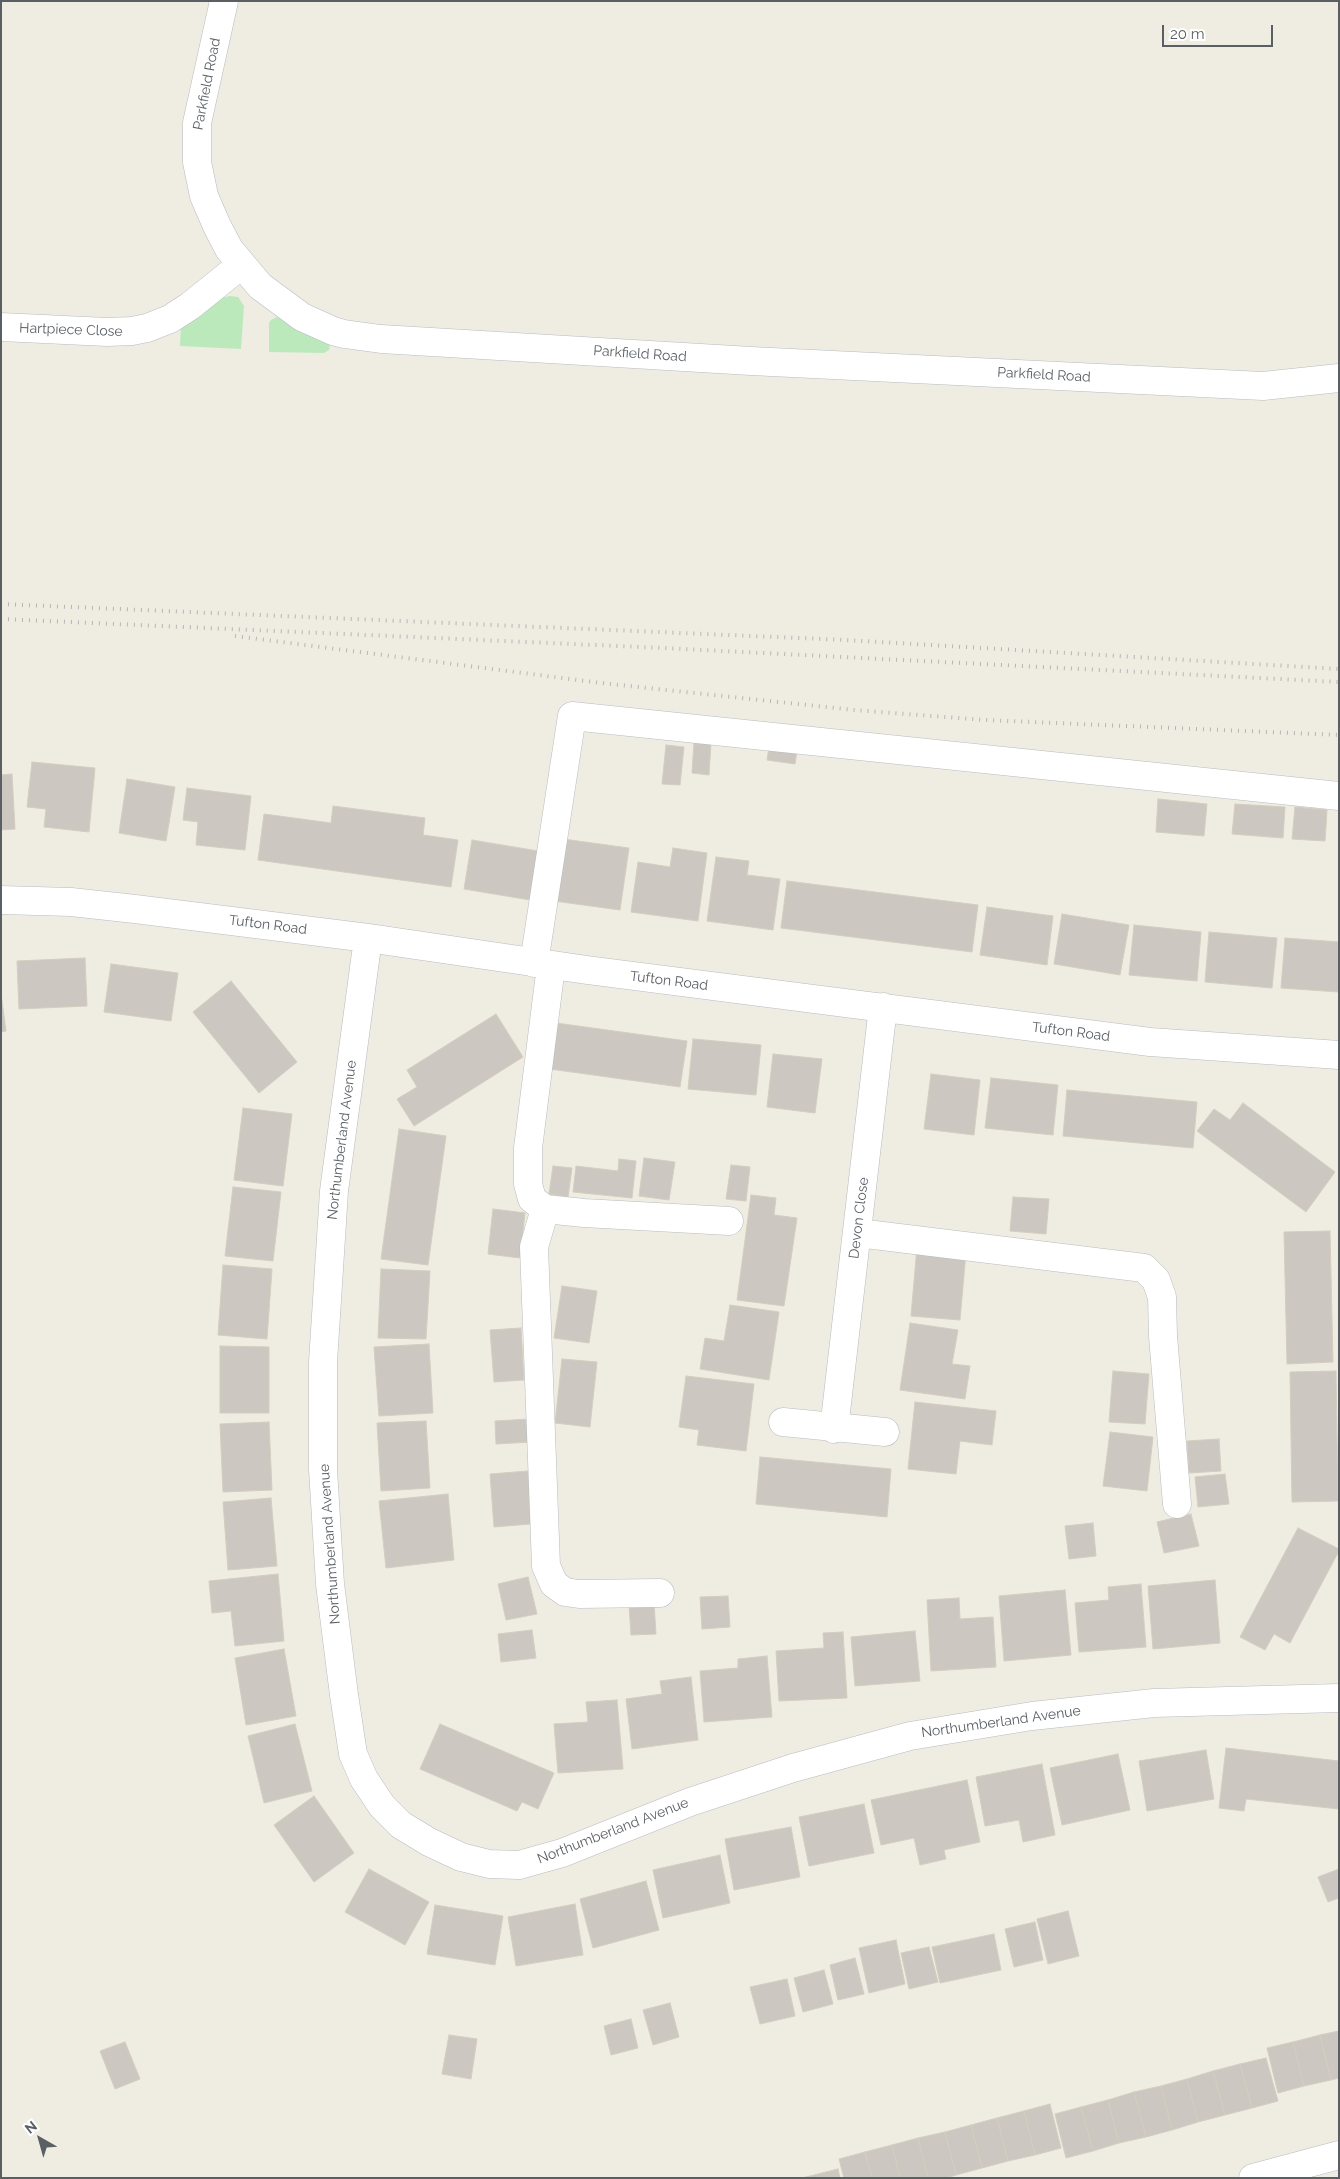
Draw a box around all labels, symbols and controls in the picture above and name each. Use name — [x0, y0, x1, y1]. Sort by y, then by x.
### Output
scale bar — [1165, 15, 1276, 47]
text: 20 m — [1170, 25, 1205, 43]
street label: Parkfield Road — [190, 36, 224, 132]
street label: Hartpiece Close — [19, 320, 123, 340]
street label: Parkfield Road — [593, 342, 687, 366]
street label: Parkfield Road — [997, 364, 1091, 386]
street label: Tufton Road — [228, 912, 308, 938]
street label: Tufton Road — [629, 968, 709, 994]
street label: Tufton Road — [1031, 1019, 1111, 1045]
street label: Northumberland Avenue — [324, 1059, 360, 1221]
street label: Devon Close — [846, 1176, 872, 1260]
street label: Northumberland Avenue — [316, 1463, 344, 1625]
street label: Northumberland Avenue — [920, 1702, 1082, 1742]
street label: Northumberland Avenue — [535, 1794, 691, 1868]
north arrow — [15, 2114, 65, 2164]
text: N — [22, 2118, 40, 2137]

